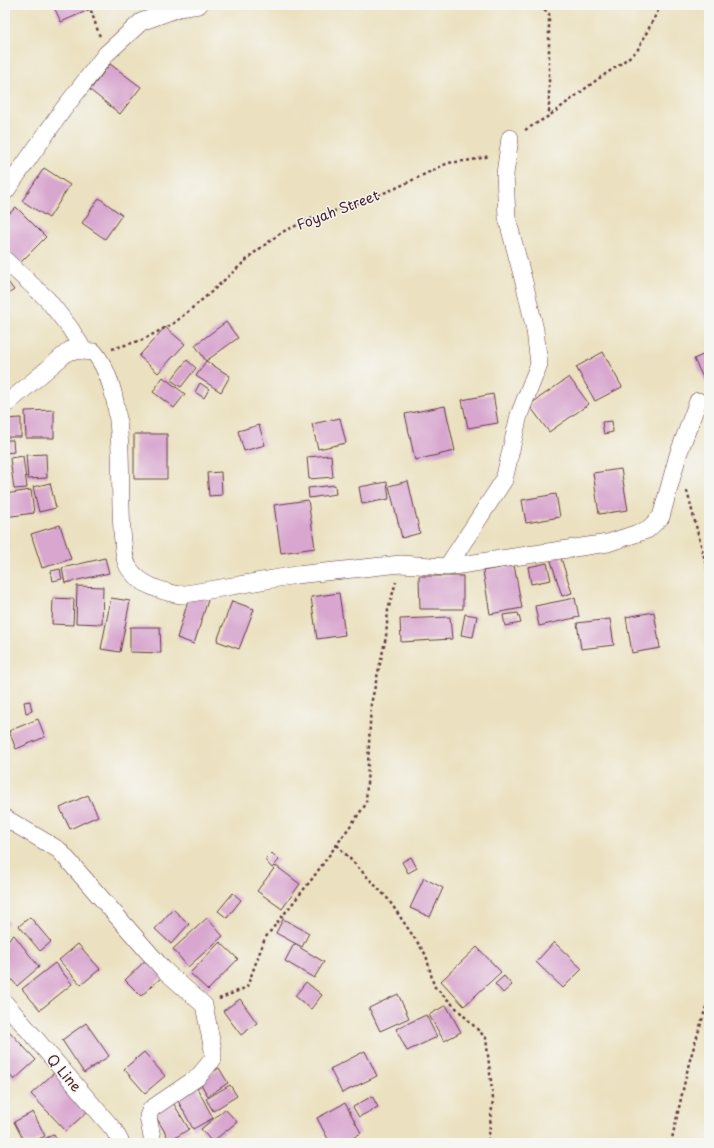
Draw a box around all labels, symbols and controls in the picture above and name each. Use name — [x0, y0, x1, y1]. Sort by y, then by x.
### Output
street label: Foyah Street — [294, 184, 382, 235]
street label: Q Line — [42, 1049, 87, 1096]

